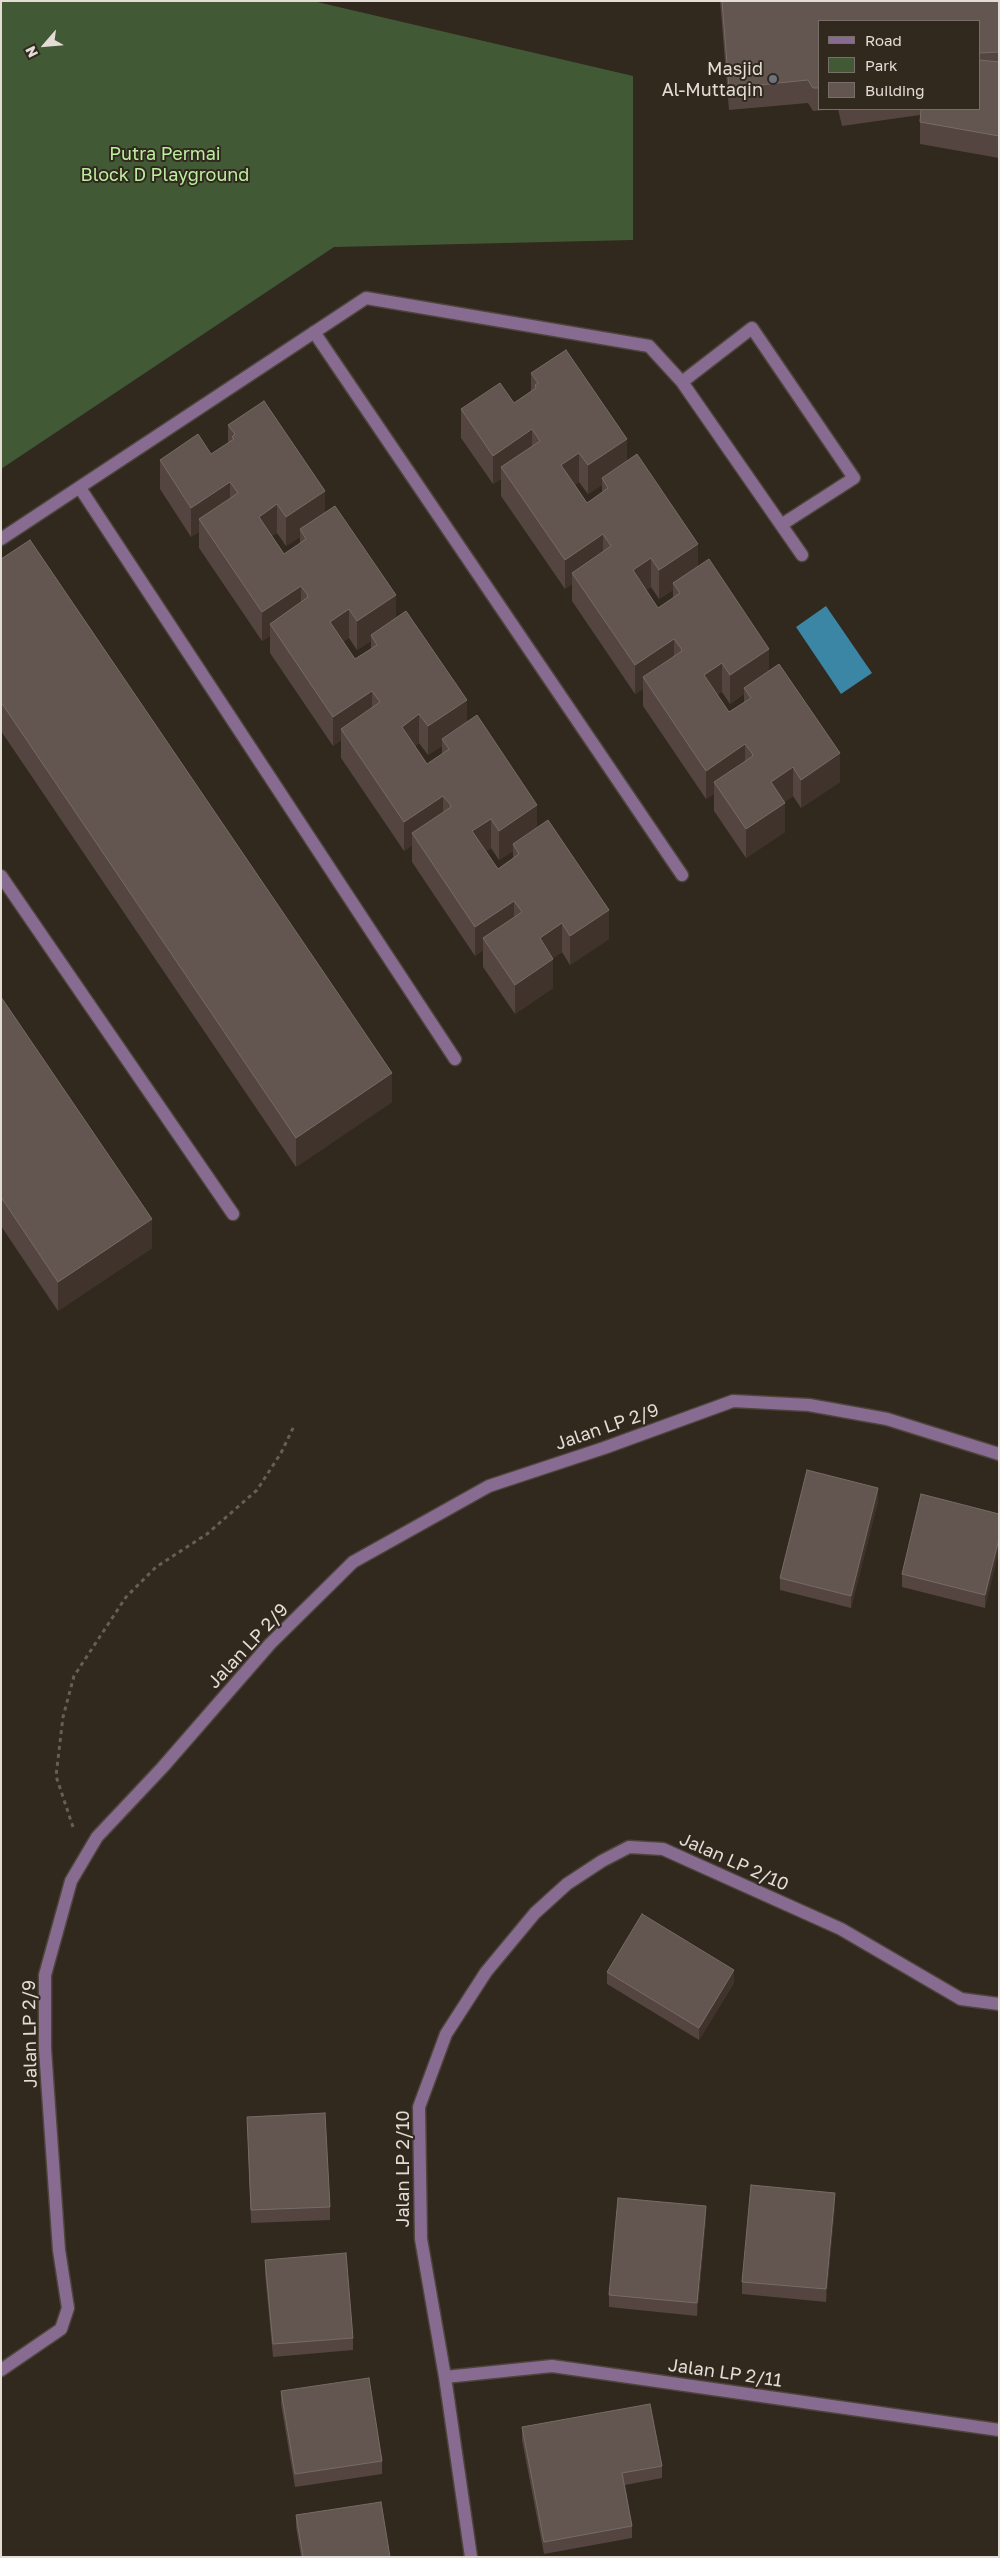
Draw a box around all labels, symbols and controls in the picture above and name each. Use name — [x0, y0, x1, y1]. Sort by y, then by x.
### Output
north arrow — [20, 20, 70, 70]
legend — [818, 20, 980, 110]
text: Road — [865, 31, 902, 49]
text: N — [21, 43, 41, 61]
text: Park — [865, 56, 897, 74]
place label: Masjid Al-Muttaqin — [662, 58, 763, 100]
marker: Masjid Al-Muttaqin — [767, 73, 779, 85]
text: Building — [865, 81, 925, 99]
park label: Putra Permai Block D Playground — [81, 143, 249, 186]
street label: Jalan LP 2/9 — [552, 1399, 662, 1455]
street label: Jalan LP 2/9 — [203, 1599, 293, 1693]
street label: Jalan LP 2/10 — [676, 1828, 792, 1896]
street label: Jalan LP 2/9 — [18, 1980, 42, 2088]
street label: Jalan LP 2/10 — [392, 2110, 414, 2228]
street label: Jalan LP 2/11 — [667, 2354, 783, 2392]

